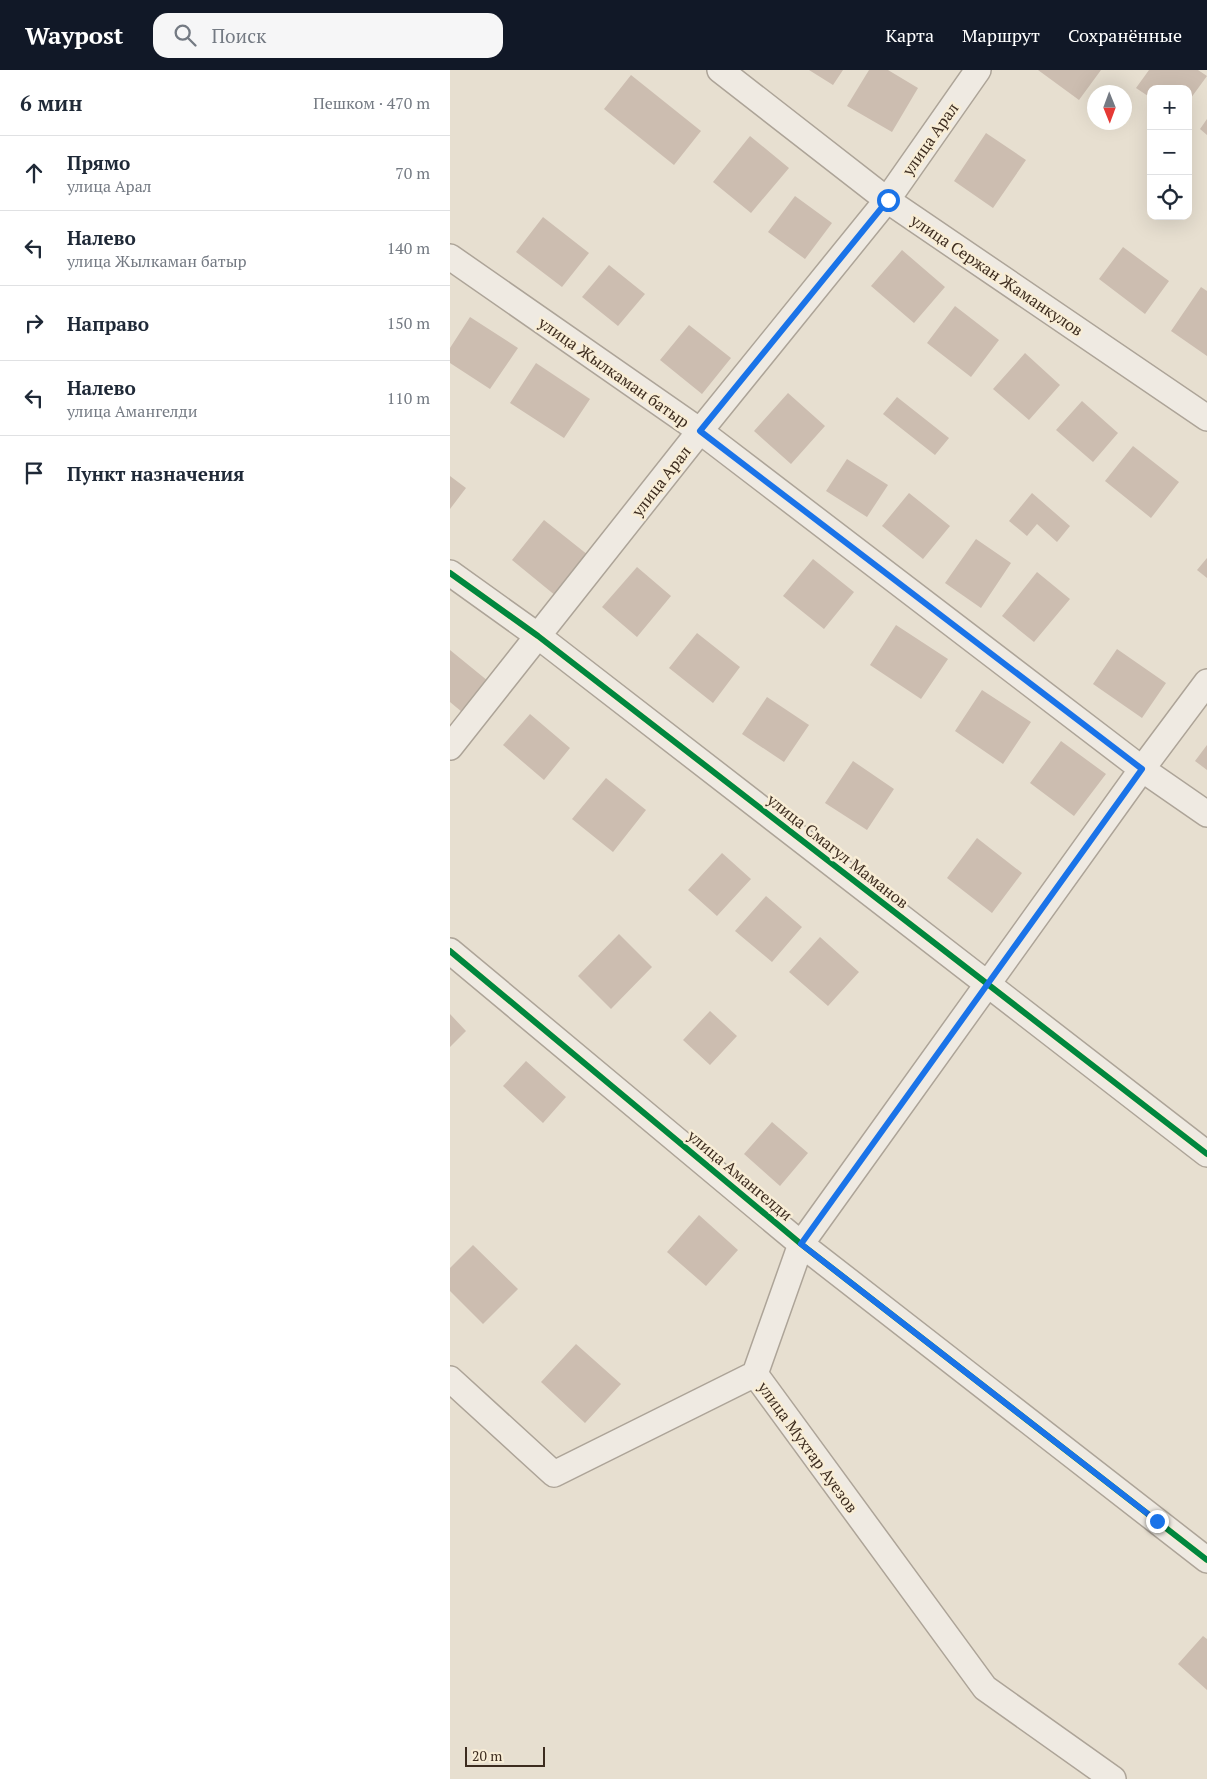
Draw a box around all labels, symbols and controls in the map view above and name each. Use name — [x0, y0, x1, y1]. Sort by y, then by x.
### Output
search box — [153, 13, 503, 58]
text: Waypost — [25, 19, 123, 51]
icon: search — [171, 21, 199, 49]
text: Поиск — [211, 23, 266, 48]
text: Карта — [885, 23, 934, 47]
text: Маршрут — [962, 23, 1040, 47]
text: Сохранённые — [1068, 23, 1182, 47]
north arrow — [1087, 85, 1132, 130]
map controls — [1147, 85, 1192, 220]
button: + — [1147, 85, 1192, 130]
text: 6 мин — [20, 89, 82, 117]
text: Пешком · 470 m — [313, 92, 430, 114]
street label: улица Арал — [896, 98, 963, 181]
button: − — [1147, 130, 1192, 175]
text: Прямо — [67, 150, 130, 175]
icon: ahead — [20, 159, 48, 187]
text: 70 m — [395, 162, 430, 184]
text: улица Арал — [67, 175, 151, 197]
button: locate — [1147, 175, 1192, 220]
route start — [877, 189, 900, 212]
street label: улица Сержан Жаманкулов — [906, 208, 1087, 341]
text: Налево — [67, 225, 136, 250]
icon: left — [20, 234, 48, 262]
text: 140 m — [387, 237, 430, 259]
text: улица Жылкаман батыр — [67, 250, 247, 272]
icon: right — [20, 309, 48, 337]
text: Направо — [67, 311, 149, 336]
street label: улица Жылкаман батыр — [533, 311, 694, 433]
text: 150 m — [387, 312, 430, 334]
text: Налево — [67, 375, 136, 400]
icon: left — [20, 384, 48, 412]
text: 110 m — [387, 387, 430, 409]
text: улица Амангелди — [67, 400, 198, 422]
street label: улица Арал — [626, 441, 696, 522]
icon: arrive — [20, 459, 48, 487]
text: Пункт назначения — [67, 461, 244, 486]
street label: улица Смагул Маманов — [762, 788, 913, 913]
street label: улица Амангелди — [682, 1124, 797, 1226]
street label: улица Мухтар Ауезов — [752, 1376, 863, 1517]
route end — [1146, 1510, 1169, 1533]
scale bar — [465, 1744, 545, 1767]
text: 20 m — [472, 1746, 502, 1765]

